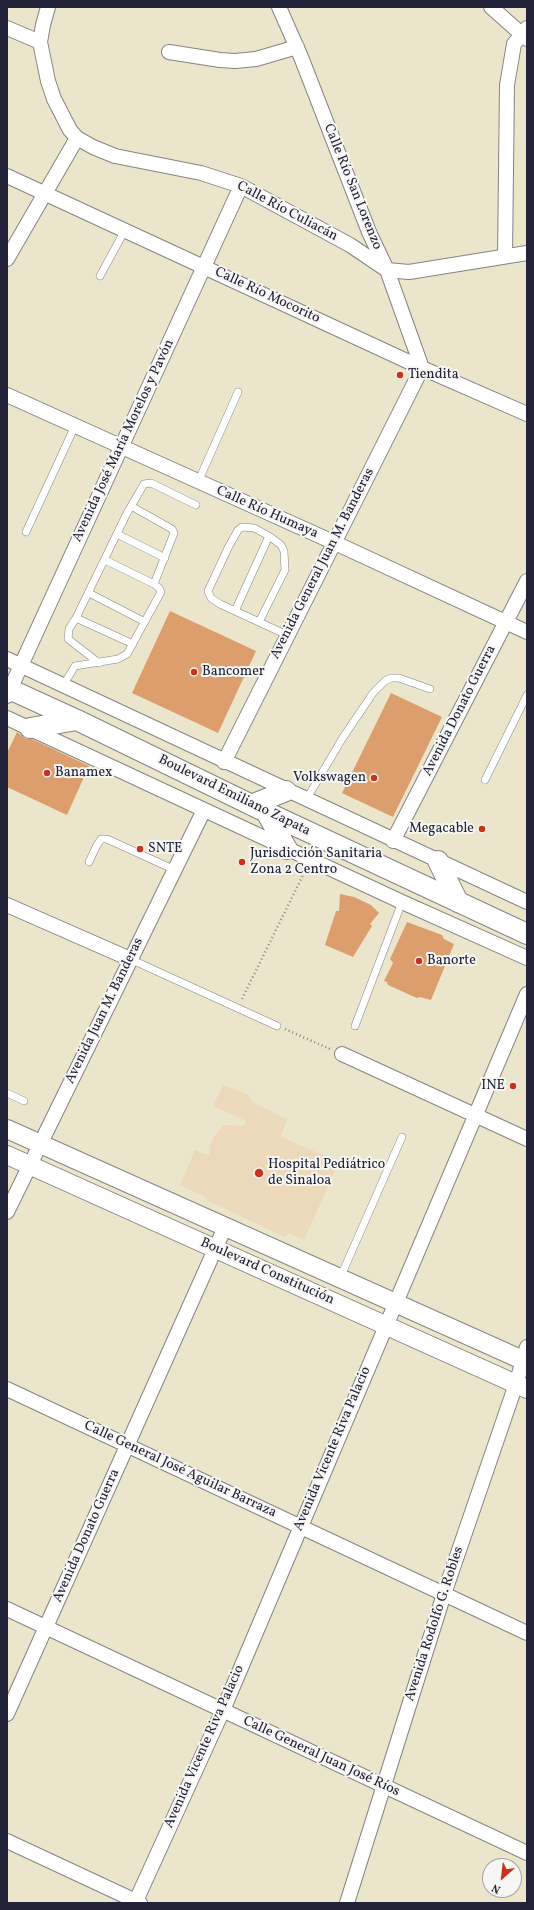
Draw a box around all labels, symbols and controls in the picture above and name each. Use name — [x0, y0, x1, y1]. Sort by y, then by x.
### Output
street label: Calle Río San Lorenzo — [319, 122, 385, 252]
street label: Calle Río Culiacán — [234, 178, 340, 246]
street label: Calle Río Mocorito — [212, 264, 322, 328]
street label: Avenida José María Morelos y Pavón — [70, 337, 178, 545]
place label: Tiendita — [408, 367, 459, 383]
marker: Tiendita — [395, 370, 405, 380]
street label: Avenida General Juan M. Banderas — [267, 466, 379, 662]
street label: Calle Río Humaya — [213, 483, 321, 543]
street label: Avenida Donato Guerra — [420, 643, 500, 779]
place label: Bancomer — [202, 664, 265, 680]
marker: Bancomer — [189, 667, 199, 677]
street label: Boulevard Emiliano Zapata — [155, 752, 313, 840]
place label: Banamex — [55, 765, 112, 781]
marker: Banamex — [42, 768, 52, 778]
place label: Volkswagen — [293, 770, 366, 786]
marker: Volkswagen — [369, 773, 379, 783]
place label: Megacable — [409, 821, 474, 837]
marker: Megacable — [477, 824, 487, 834]
place label: SNTE — [148, 841, 182, 857]
marker: SNTE — [135, 844, 145, 854]
place label: Jurisdicción Sanitaria Zona 2 Centro — [250, 846, 382, 878]
marker: Jurisdicción Sanitaria Zona 2 Centro — [237, 857, 247, 867]
street label: Avenida Juan M. Banderas — [62, 935, 148, 1087]
place label: Banorte — [427, 953, 476, 969]
marker: Banorte — [414, 956, 424, 966]
place label: INE — [481, 1078, 505, 1094]
marker: INE — [508, 1081, 518, 1091]
place label: Hospital Pediátrico de Sinaloa — [268, 1157, 385, 1190]
marker: Hospital Pediátrico de Sinaloa — [253, 1167, 265, 1179]
street label: Boulevard Constitución — [197, 1235, 337, 1309]
street label: Avenida Vicente Riva Palacio — [291, 1364, 375, 1534]
street label: Calle General José Aguilar Barraza — [81, 1418, 279, 1522]
street label: Avenida Donato Guerra — [50, 1467, 124, 1605]
street label: Avenida Rodolfo G. Robles — [402, 1545, 468, 1703]
street label: Avenida Vicente Riva Palacio — [161, 1663, 249, 1831]
street label: Calle General Juan José Ríos — [240, 1713, 402, 1801]
north arrow — [482, 1858, 522, 1898]
text: N — [490, 1880, 504, 1897]

